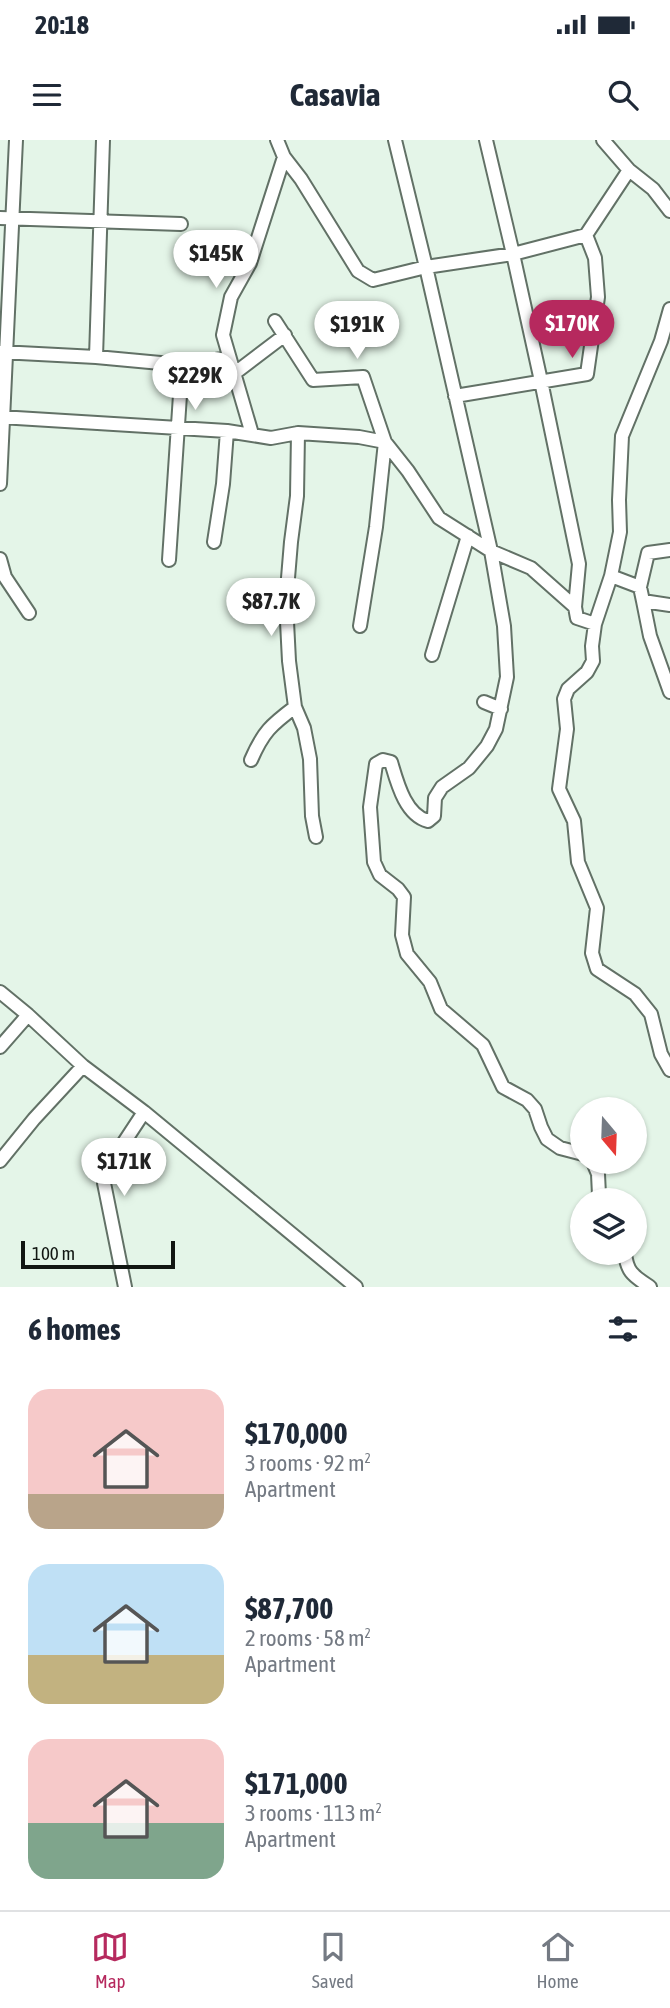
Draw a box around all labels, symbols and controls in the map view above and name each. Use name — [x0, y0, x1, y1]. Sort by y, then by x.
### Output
text: 20:18 — [35, 10, 89, 40]
icon: menu — [28, 76, 66, 114]
text: Casavia — [290, 76, 380, 113]
icon: search — [604, 76, 642, 114]
pin: $145K — [167, 230, 265, 290]
text: $145K — [189, 240, 243, 266]
pin: $170K — [523, 300, 621, 360]
pin: $191K — [308, 302, 406, 361]
text: $170K — [545, 310, 599, 336]
text: $191K — [330, 311, 384, 337]
pin: $229K — [146, 352, 244, 412]
text: $229K — [168, 362, 222, 388]
pin: $87.7K — [214, 578, 328, 638]
text: $87.7K — [242, 588, 300, 614]
north arrow — [570, 1097, 648, 1174]
map controls — [570, 1097, 647, 1265]
pin: $171K — [75, 1138, 173, 1198]
text: $171K — [97, 1148, 151, 1174]
button: layers — [570, 1188, 647, 1265]
scale bar — [21, 1238, 175, 1270]
text: 100 m — [32, 1242, 75, 1264]
icon: filters — [604, 1310, 642, 1348]
text: 6 homes — [28, 1312, 121, 1346]
text: $170,000 — [245, 1416, 348, 1450]
icon: home — [84, 1417, 168, 1501]
text: 3 rooms · 92 m² — [245, 1450, 371, 1476]
text: Apartment — [245, 1476, 336, 1502]
text: $87,700 — [245, 1591, 333, 1625]
icon: home — [84, 1592, 168, 1676]
text: 2 rooms · 58 m² — [245, 1625, 371, 1651]
text: Apartment — [245, 1651, 336, 1677]
text: $171,000 — [245, 1766, 348, 1800]
icon: home — [84, 1767, 168, 1851]
text: 3 rooms · 113 m² — [245, 1800, 382, 1826]
text: Apartment — [245, 1826, 336, 1852]
tab: Map — [91, 1928, 129, 1992]
tab: Saved — [312, 1928, 354, 1992]
tab: Home — [536, 1928, 579, 1992]

